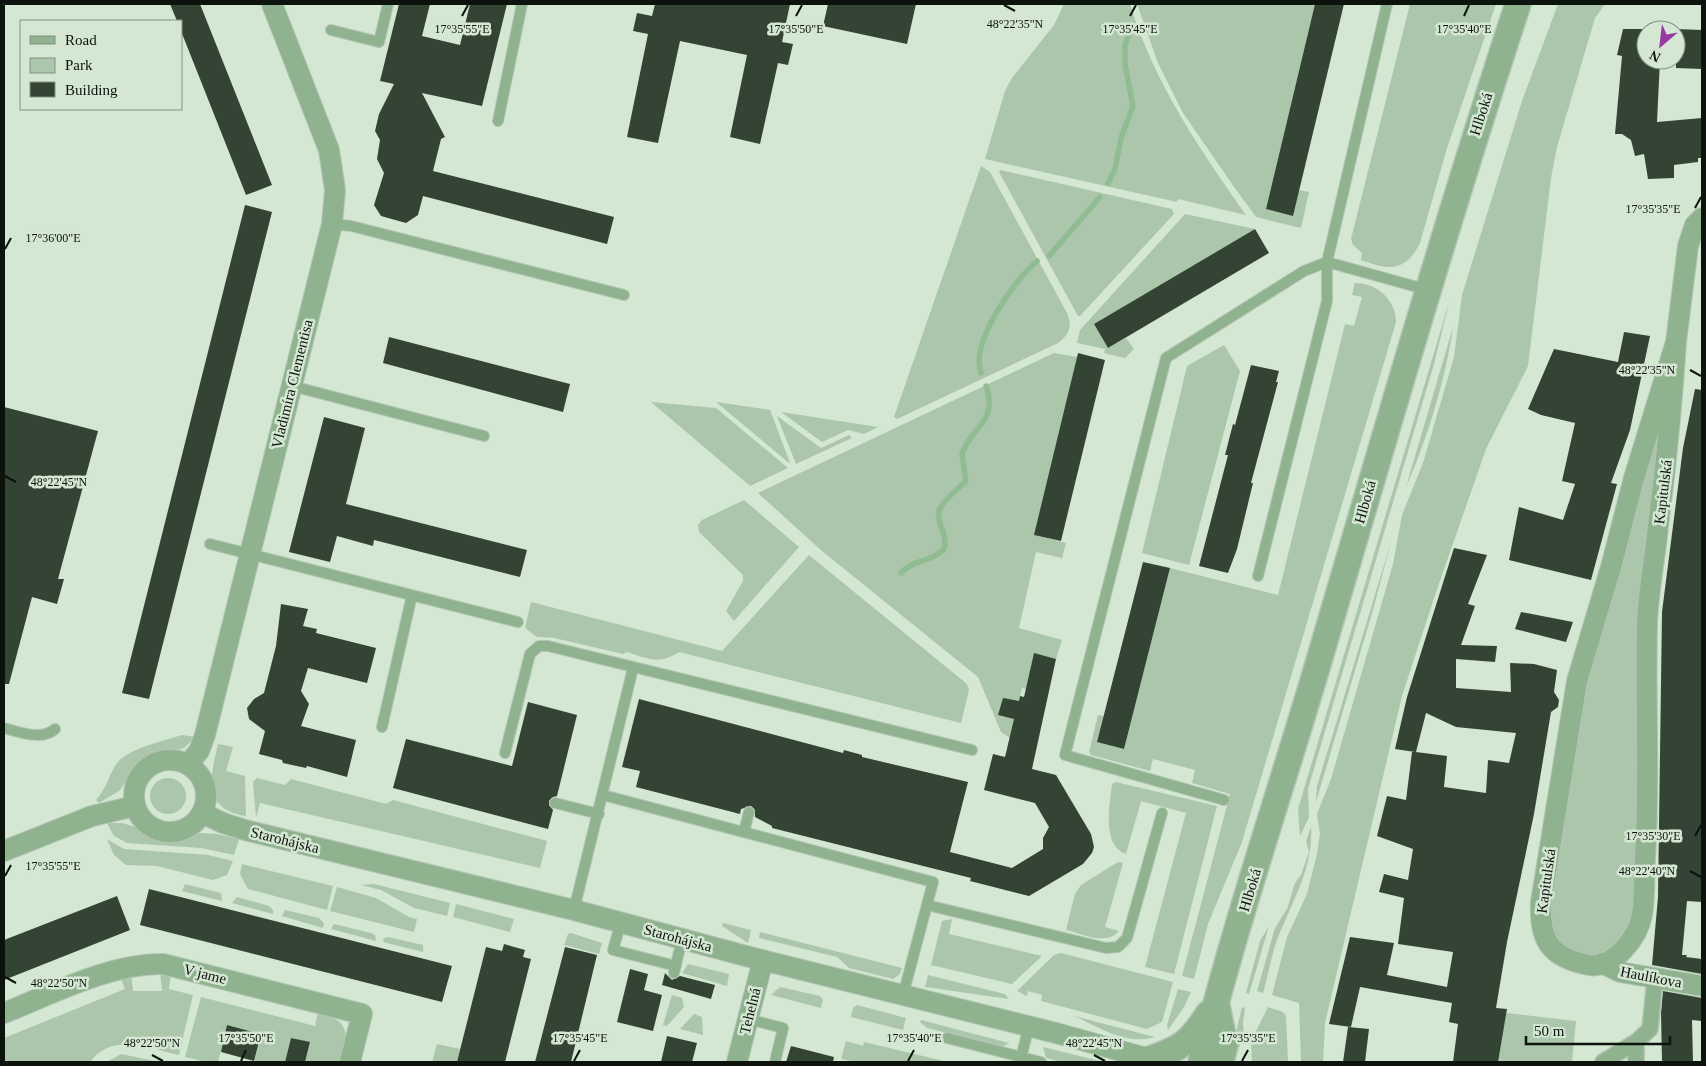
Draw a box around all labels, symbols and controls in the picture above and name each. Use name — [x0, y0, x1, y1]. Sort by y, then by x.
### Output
text: 48°22'35"N — [987, 17, 1044, 31]
legend — [20, 20, 182, 110]
north arrow — [1636, 20, 1686, 70]
text: 17°35'55"E — [434, 22, 490, 36]
text: 17°35'50"E — [768, 22, 824, 36]
text: 17°35'45"E — [1102, 22, 1158, 36]
text: 17°35'40"E — [1436, 22, 1492, 36]
text: Road — [65, 32, 97, 48]
text: N — [1647, 47, 1663, 65]
text: Park — [65, 57, 93, 73]
text: Building — [65, 82, 118, 98]
street label: Hlboká — [1467, 90, 1496, 137]
text: 17°35'35"E — [1625, 202, 1681, 216]
text: 17°36'00"E — [25, 231, 81, 245]
street label: Vladimíra Clementisa — [268, 318, 316, 450]
text: 48°22'35"N — [1619, 363, 1676, 377]
street label: Kapitulská — [1651, 458, 1675, 525]
text: 48°22'45"N — [31, 475, 88, 489]
street label: Hlboká — [1351, 478, 1379, 525]
street label: Starohájska — [249, 824, 321, 856]
text: 17°35'30"E — [1625, 829, 1681, 843]
street label: Kapitulská — [1534, 847, 1558, 914]
text: 17°35'55"E — [25, 859, 81, 873]
text: 48°22'40"N — [1619, 864, 1676, 878]
street label: Hlboká — [1236, 866, 1264, 913]
street label: Starohájska — [642, 921, 714, 955]
street label: V jame — [182, 961, 228, 987]
street label: Haulíkova — [1619, 963, 1684, 991]
text: 48°22'50"N — [31, 976, 88, 990]
street label: Tehelná — [737, 986, 764, 1036]
scale bar — [1526, 1014, 1670, 1046]
text: 50 m — [1534, 1023, 1565, 1039]
text: 17°35'50"E — [218, 1031, 274, 1045]
text: 17°35'45"E — [552, 1031, 608, 1045]
text: 17°35'40"E — [886, 1031, 942, 1045]
text: 17°35'35"E — [1220, 1031, 1276, 1045]
text: 48°22'50"N — [124, 1036, 181, 1050]
text: 48°22'45"N — [1066, 1036, 1123, 1050]

